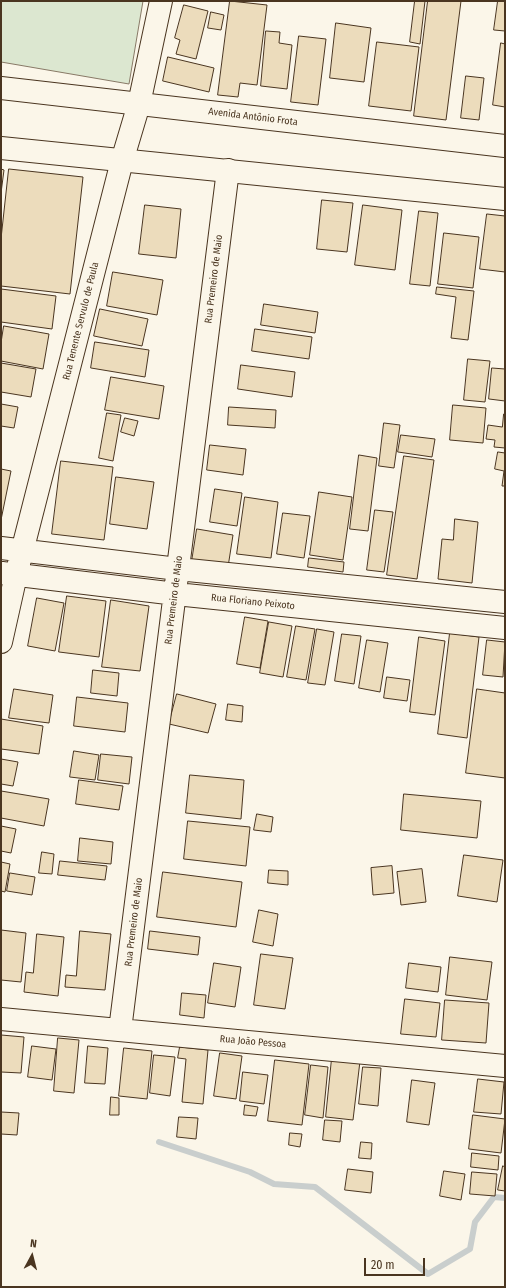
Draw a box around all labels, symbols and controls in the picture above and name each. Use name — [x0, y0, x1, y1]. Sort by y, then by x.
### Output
street label: Avenida Antônio Frota — [208, 106, 298, 128]
street label: Rua Premeiro de Maio — [203, 234, 225, 324]
street label: Rua Tenente Servulo de Paula — [61, 261, 101, 381]
street label: Rua Premeiro de Maio — [163, 555, 185, 645]
street label: Rua Floriano Peixoto — [211, 592, 295, 612]
street label: Rua Premeiro de Maio — [123, 877, 145, 967]
street label: Rua João Pessoa — [219, 1033, 287, 1051]
north arrow — [12, 1236, 52, 1276]
text: N — [29, 1237, 38, 1250]
scale bar — [366, 1250, 427, 1276]
text: 20 m — [371, 1258, 395, 1272]

